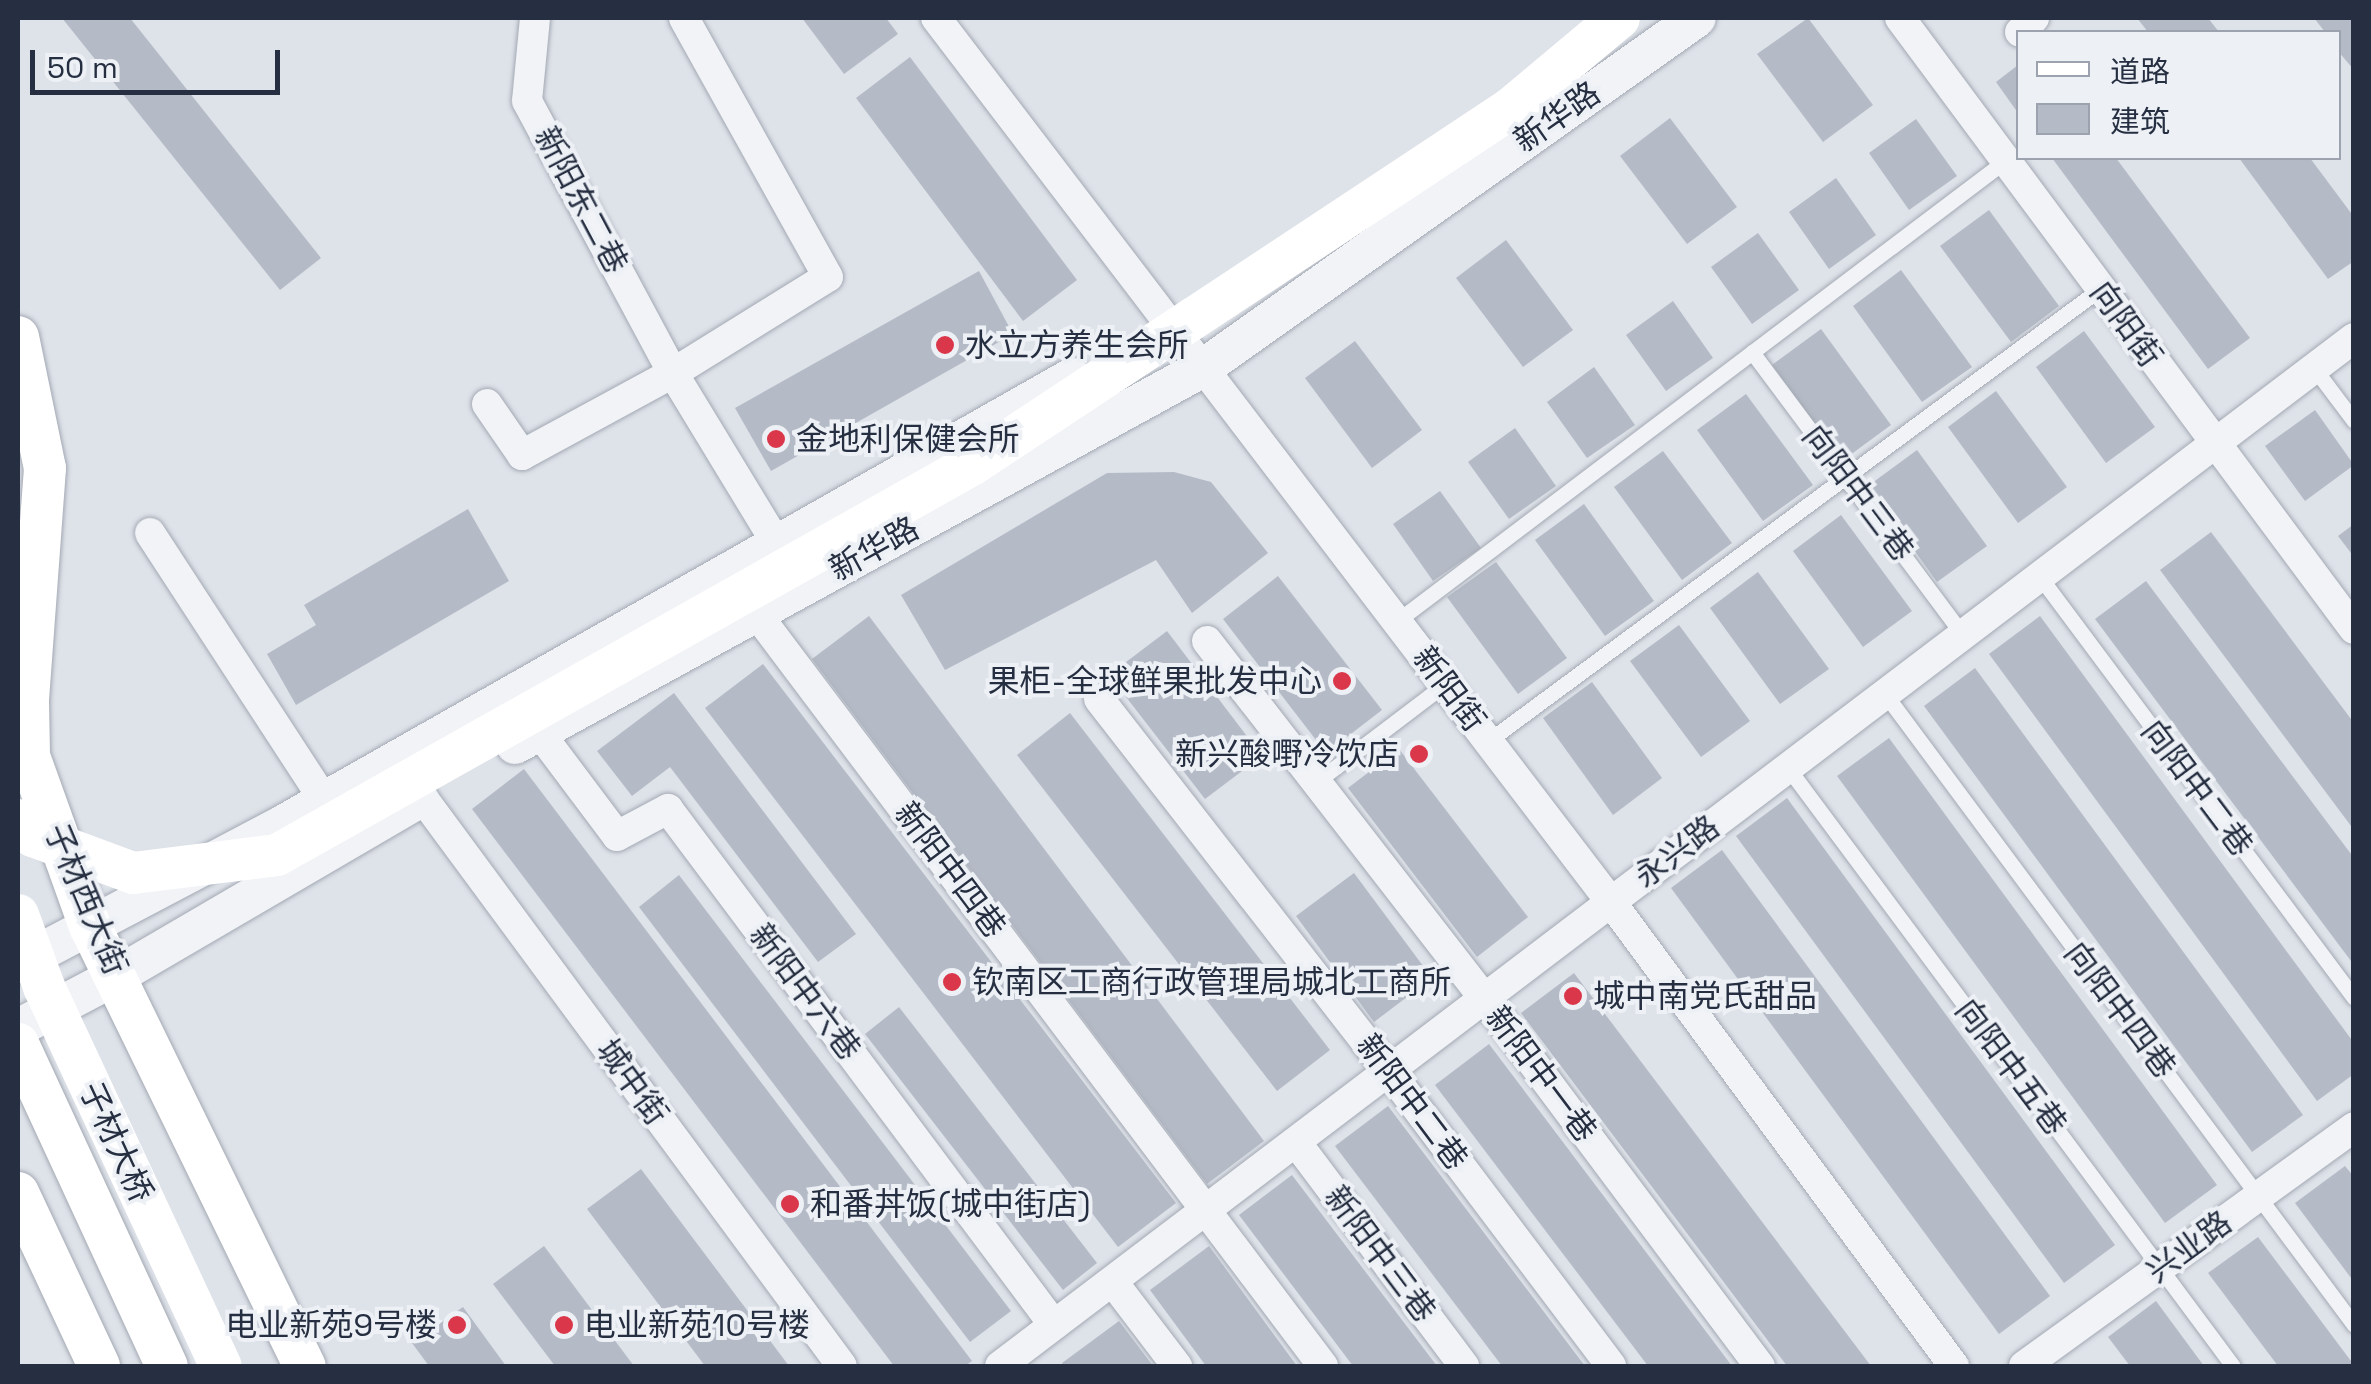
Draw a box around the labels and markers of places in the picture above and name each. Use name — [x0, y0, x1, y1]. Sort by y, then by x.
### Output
place label: 水立方养生会所 — [965, 326, 1189, 364]
marker: 水立方养生会所 — [934, 334, 956, 356]
place label: 金地利保健会所 — [796, 420, 1020, 458]
marker: 金地利保健会所 — [765, 428, 787, 450]
place label: 果柜-全球鲜果批发中心 — [987, 662, 1322, 700]
marker: 果柜-全球鲜果批发中心 — [1331, 670, 1353, 692]
place label: 新兴酸嘢冷饮店 — [1175, 735, 1399, 773]
marker: 新兴酸嘢冷饮店 — [1408, 743, 1430, 765]
place label: 钦南区工商行政管理局城北工商所 — [972, 963, 1452, 1001]
marker: 钦南区工商行政管理局城北工商所 — [941, 971, 963, 993]
place label: 城中南党氏甜品 — [1593, 977, 1817, 1015]
marker: 城中南党氏甜品 — [1562, 985, 1584, 1007]
place label: 和番丼饭(城中街店) — [810, 1185, 1090, 1223]
marker: 和番丼饭(城中街店) — [779, 1193, 801, 1215]
place label: 电业新苑9号楼 — [225, 1306, 437, 1344]
place label: 电业新苑10号楼 — [584, 1306, 810, 1344]
marker: 电业新苑9号楼 — [446, 1314, 468, 1336]
marker: 电业新苑10号楼 — [553, 1314, 575, 1336]

